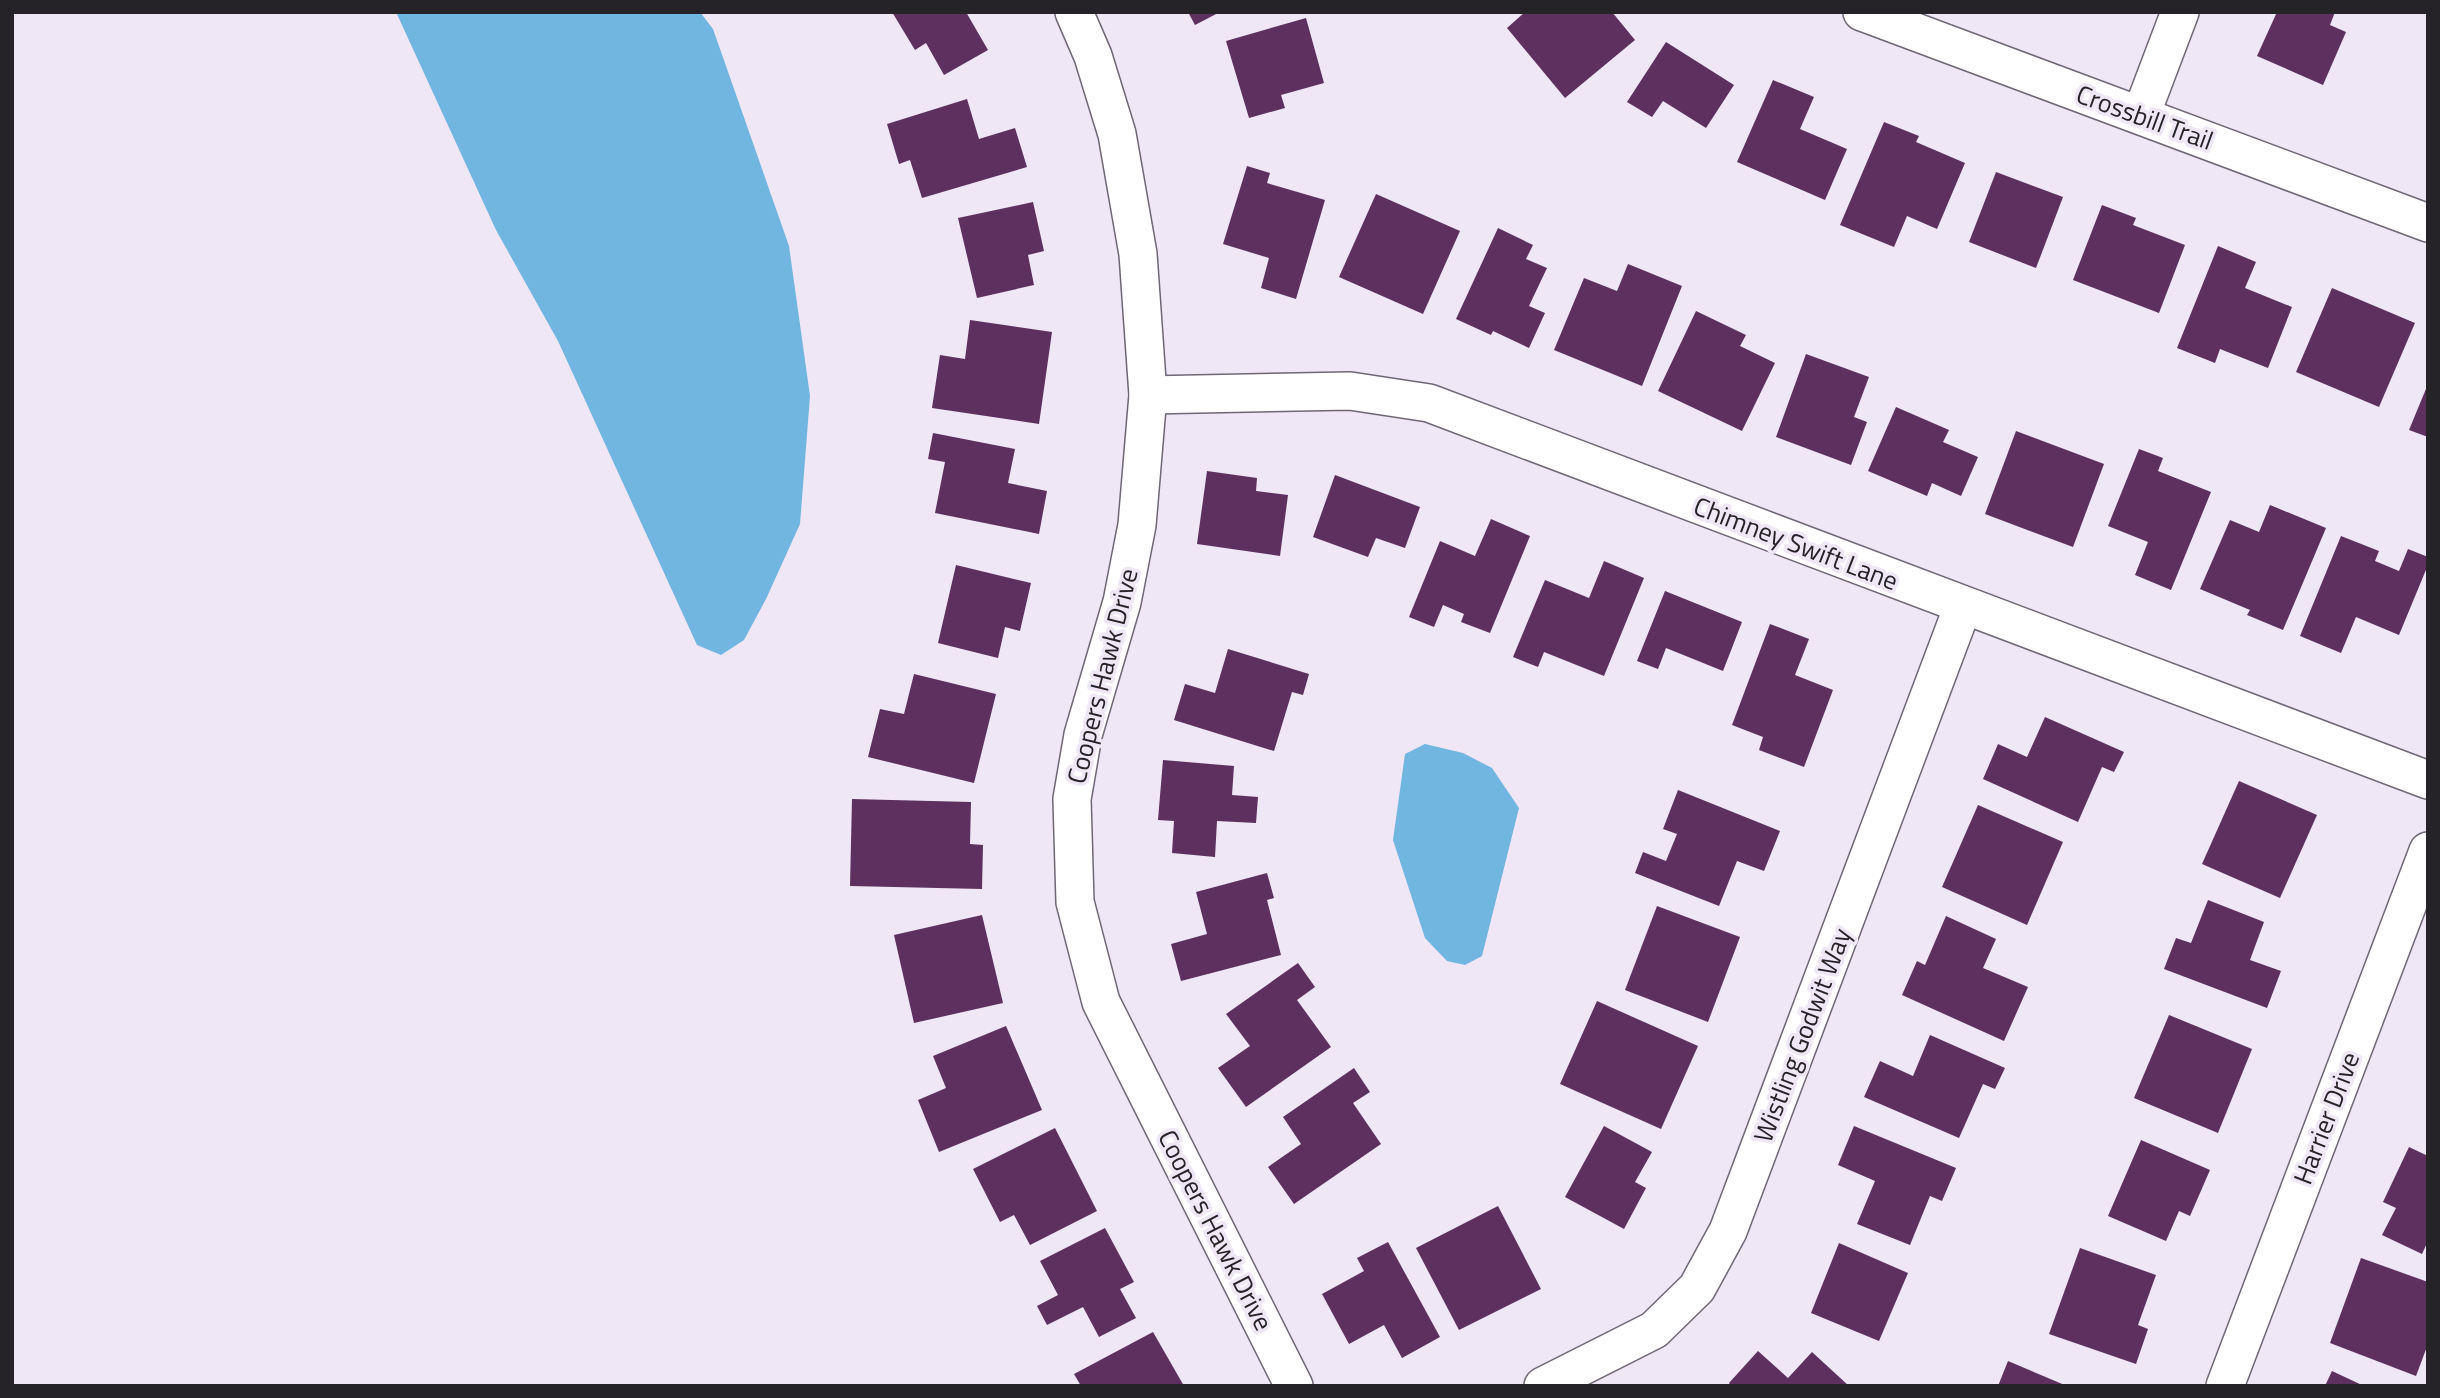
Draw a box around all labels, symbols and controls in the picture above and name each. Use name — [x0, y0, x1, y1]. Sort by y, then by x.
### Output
street label: Crossbill Trail — [2071, 74, 2219, 160]
street label: Chimney Swift Lane — [1688, 486, 1904, 600]
street label: Coopers Hawk Drive — [1056, 564, 1148, 788]
street label: Wistling Godwit Way — [1743, 922, 1861, 1148]
street label: Harrier Drive — [2283, 1046, 2369, 1190]
street label: Coopers Hawk Drive — [1149, 1123, 1283, 1337]

